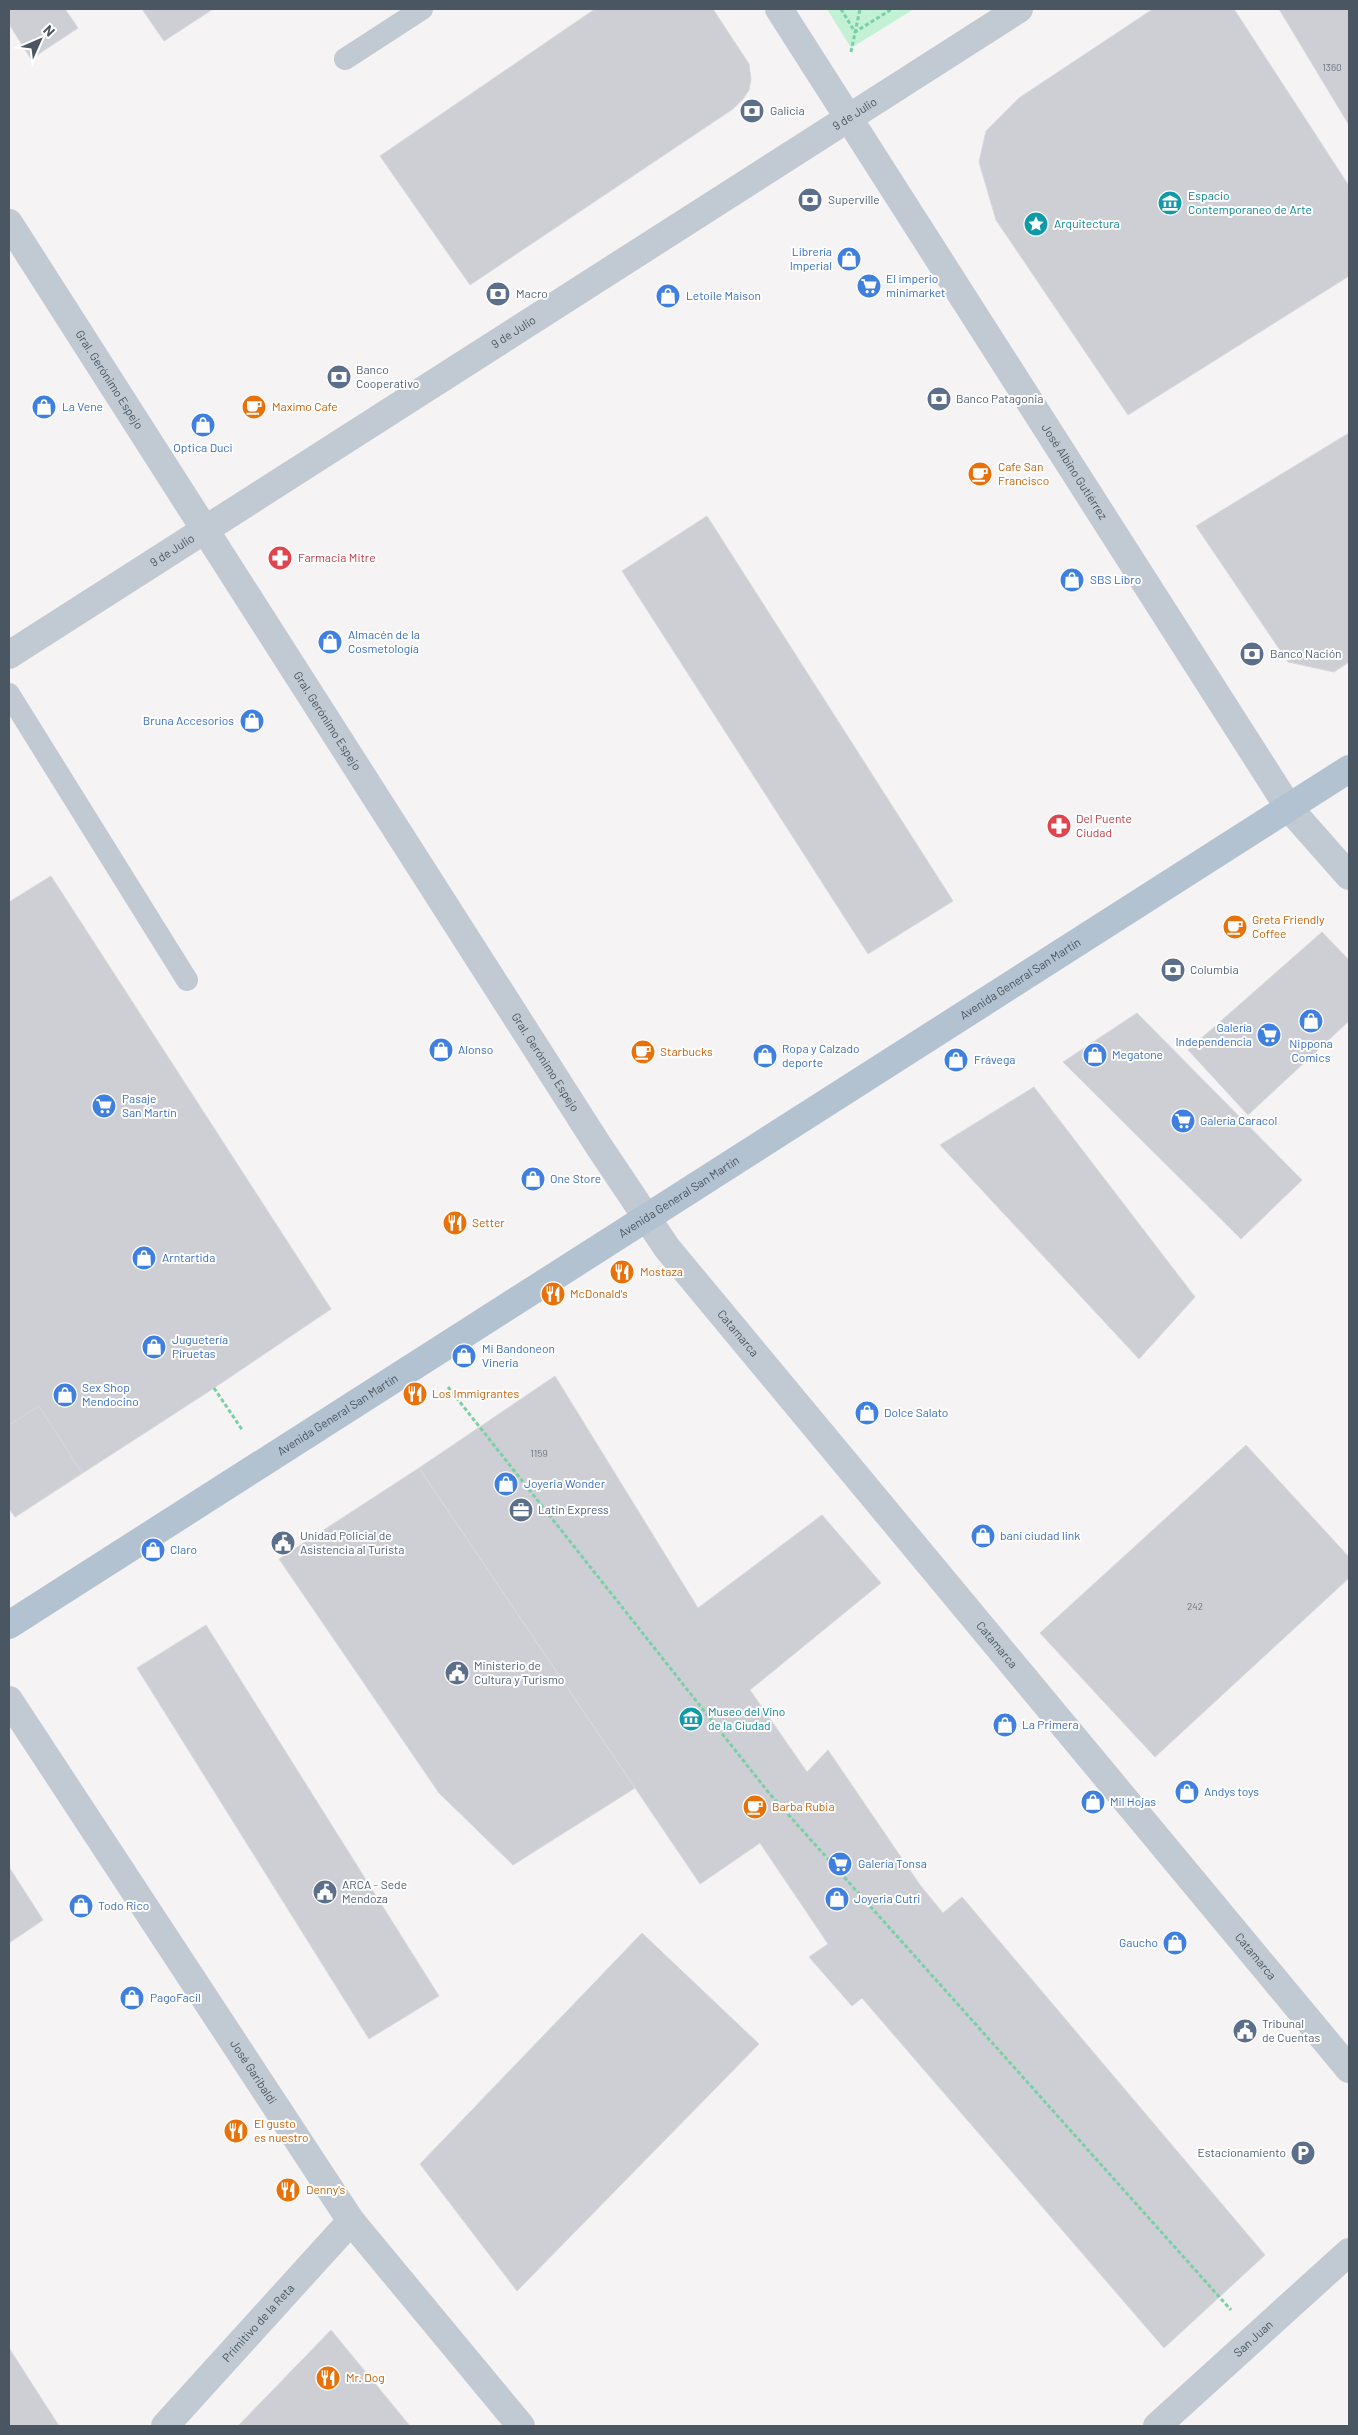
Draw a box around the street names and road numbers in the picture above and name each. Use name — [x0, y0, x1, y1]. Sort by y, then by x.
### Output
street label: 9 de Julio — [830, 94, 879, 132]
street label: 9 de Julio — [488, 312, 538, 351]
street label: Gral. Gerónimo Espejo — [73, 327, 147, 431]
street label: José Albino Gutiérrez — [1039, 421, 1111, 522]
street label: 9 de Julio — [147, 530, 197, 569]
street label: Gral. Gerónimo Espejo — [291, 668, 365, 773]
street label: Avenida General San Martín — [957, 934, 1083, 1022]
street label: Gral. Gerónimo Espejo — [509, 1010, 583, 1114]
street label: Avenida General San Martín — [615, 1152, 741, 1240]
street label: Catamarca — [715, 1306, 762, 1359]
street label: Avenida General San Martín — [274, 1371, 400, 1458]
street label: Catamarca — [974, 1618, 1021, 1670]
street label: Catamarca — [1233, 1930, 1280, 1982]
street label: José Garibaldi — [228, 2037, 280, 2106]
street label: Primitivo de la Reta — [219, 2281, 297, 2364]
street label: San Juan — [1230, 2317, 1275, 2359]

